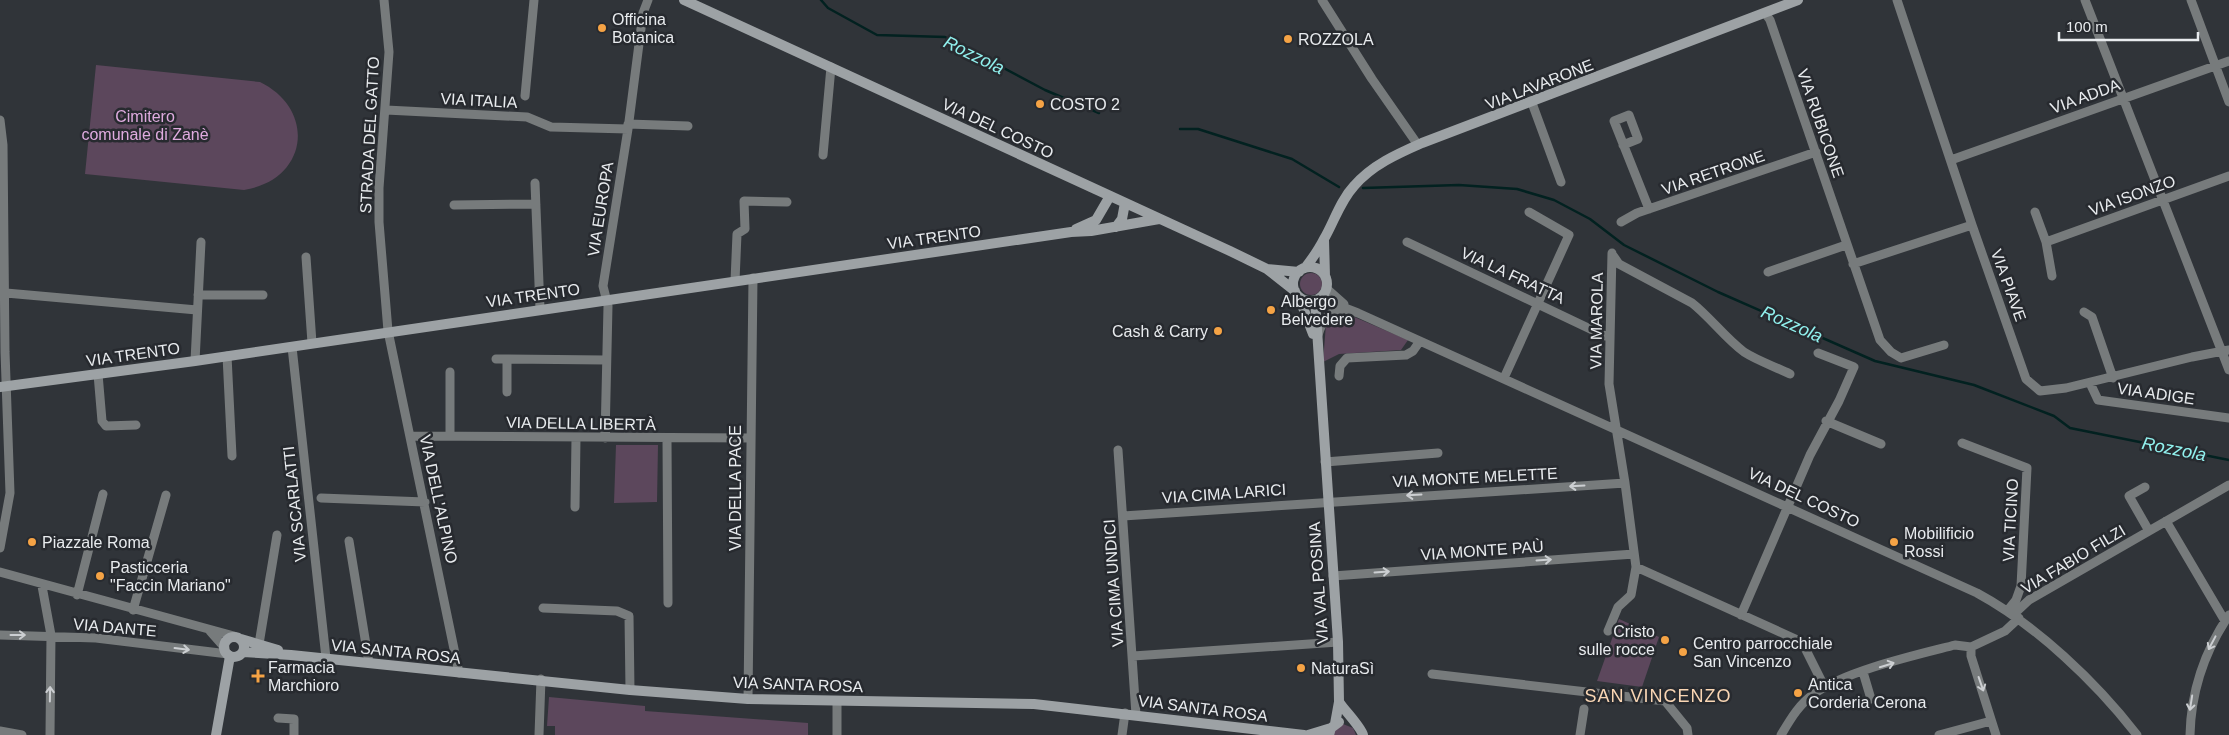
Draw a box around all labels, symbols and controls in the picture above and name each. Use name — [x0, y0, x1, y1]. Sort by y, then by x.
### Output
scale bar — [2059, 10, 2198, 42]
place label: Officina Botanica — [612, 11, 674, 46]
text: 100 m — [2066, 18, 2108, 35]
marker: Officina Botanica — [596, 22, 608, 34]
place label: ROZZOLA — [1298, 31, 1374, 48]
water label: Rozzola — [940, 32, 1008, 78]
marker: ROZZOLA — [1282, 33, 1294, 45]
street label: STRADA DEL GATTO — [357, 56, 382, 214]
street label: VIA LAVARONE — [1483, 56, 1595, 113]
street label: VIA RUBICONE — [1794, 67, 1847, 180]
street label: VIA ADDA — [2048, 76, 2123, 117]
street label: VIA ITALIA — [440, 90, 518, 111]
street label: VIA DEL COSTO — [939, 95, 1056, 162]
place label: COSTO 2 — [1050, 96, 1120, 113]
marker: COSTO 2 — [1034, 98, 1046, 110]
park label: Cimitero comunale di Zanè — [81, 108, 209, 143]
street label: VIA RETRONE — [1660, 147, 1767, 198]
street label: VIA EUROPA — [585, 160, 616, 258]
street label: VIA ISONZO — [2087, 172, 2178, 219]
street label: VIA TRENTO — [886, 222, 982, 252]
street label: VIA LA FRATTA — [1458, 244, 1568, 307]
street label: VIA PIAVE — [1988, 247, 2029, 323]
street label: VIA MAROLA — [1587, 272, 1606, 370]
street label: VIA TRENTO — [485, 280, 581, 310]
place label: Albergo Belvedere — [1281, 293, 1353, 328]
water label: Rozzola — [1758, 302, 1826, 346]
marker: Albergo Belvedere — [1265, 304, 1277, 316]
place label: Cash & Carry — [1112, 323, 1208, 340]
marker: Cash & Carry — [1212, 325, 1224, 337]
street label: VIA TRENTO — [85, 339, 181, 369]
street label: VIA ADIGE — [2116, 380, 2196, 407]
street label: VIA DELLA LIBERTÀ — [506, 413, 656, 433]
street label: VIA DELLA PACE — [727, 425, 744, 551]
street label: VIA DELL'ALPINO — [417, 433, 460, 565]
water label: Rozzola — [2140, 433, 2208, 465]
street label: VIA SCARLATTI — [280, 445, 309, 563]
street label: VIA DEL COSTO — [1745, 464, 1862, 531]
street label: VIA MONTE MELETTE — [1392, 465, 1558, 490]
street label: VIA TICINO — [2000, 478, 2021, 562]
street label: VIA CIMA LARICI — [1161, 481, 1287, 506]
one-way arrow — [1569, 481, 1585, 490]
one-way arrow — [1407, 491, 1423, 500]
street label: VIA CIMA UNDICI — [1101, 519, 1126, 647]
street label: VIA VAL POSINA — [1306, 521, 1331, 645]
street label: VIA FABIO FILZI — [2018, 522, 2128, 597]
place label: Mobilificio Rossi — [1904, 525, 1974, 560]
place label: Piazzale Roma — [42, 534, 150, 551]
marker: Piazzale Roma — [26, 536, 38, 548]
marker: Mobilificio Rossi — [1888, 536, 1900, 548]
street label: VIA MONTE PAÙ — [1420, 537, 1544, 563]
one-way arrow — [1535, 556, 1551, 565]
place label: Pasticceria "Faccin Mariano" — [110, 559, 231, 594]
one-way arrow — [1373, 568, 1389, 577]
marker: Pasticceria "Faccin Mariano" — [94, 570, 106, 582]
street label: VIA DANTE — [73, 615, 157, 640]
place label: Cristo sulle rocce — [1579, 623, 1655, 658]
one-way arrow — [10, 630, 26, 639]
marker: Cristo sulle rocce — [1659, 634, 1671, 646]
place label: Centro parrocchiale San Vincenzo — [1693, 635, 1833, 670]
one-way arrow — [2207, 635, 2217, 650]
street label: VIA SANTA ROSA — [330, 636, 462, 667]
one-way arrow — [173, 644, 189, 654]
marker: Centro parrocchiale San Vincenzo — [1677, 646, 1689, 658]
place label: Farmacia Marchioro — [268, 659, 339, 694]
one-way arrow — [1878, 659, 1894, 669]
place label: NaturaSì — [1311, 660, 1374, 677]
marker: NaturaSì — [1295, 662, 1307, 674]
marker: Farmacia Marchioro — [252, 670, 264, 682]
street label: VIA SANTA ROSA — [733, 674, 864, 695]
place label: Antica Corderia Cerona — [1808, 676, 1926, 711]
one-way arrow — [1977, 676, 1986, 691]
one-way arrow — [45, 686, 55, 702]
district label: SAN VINCENZO — [1584, 686, 1732, 706]
marker: Antica Corderia Cerona — [1792, 687, 1804, 699]
street label: VIA SANTA ROSA — [1137, 692, 1269, 725]
one-way arrow — [2186, 695, 2196, 711]

